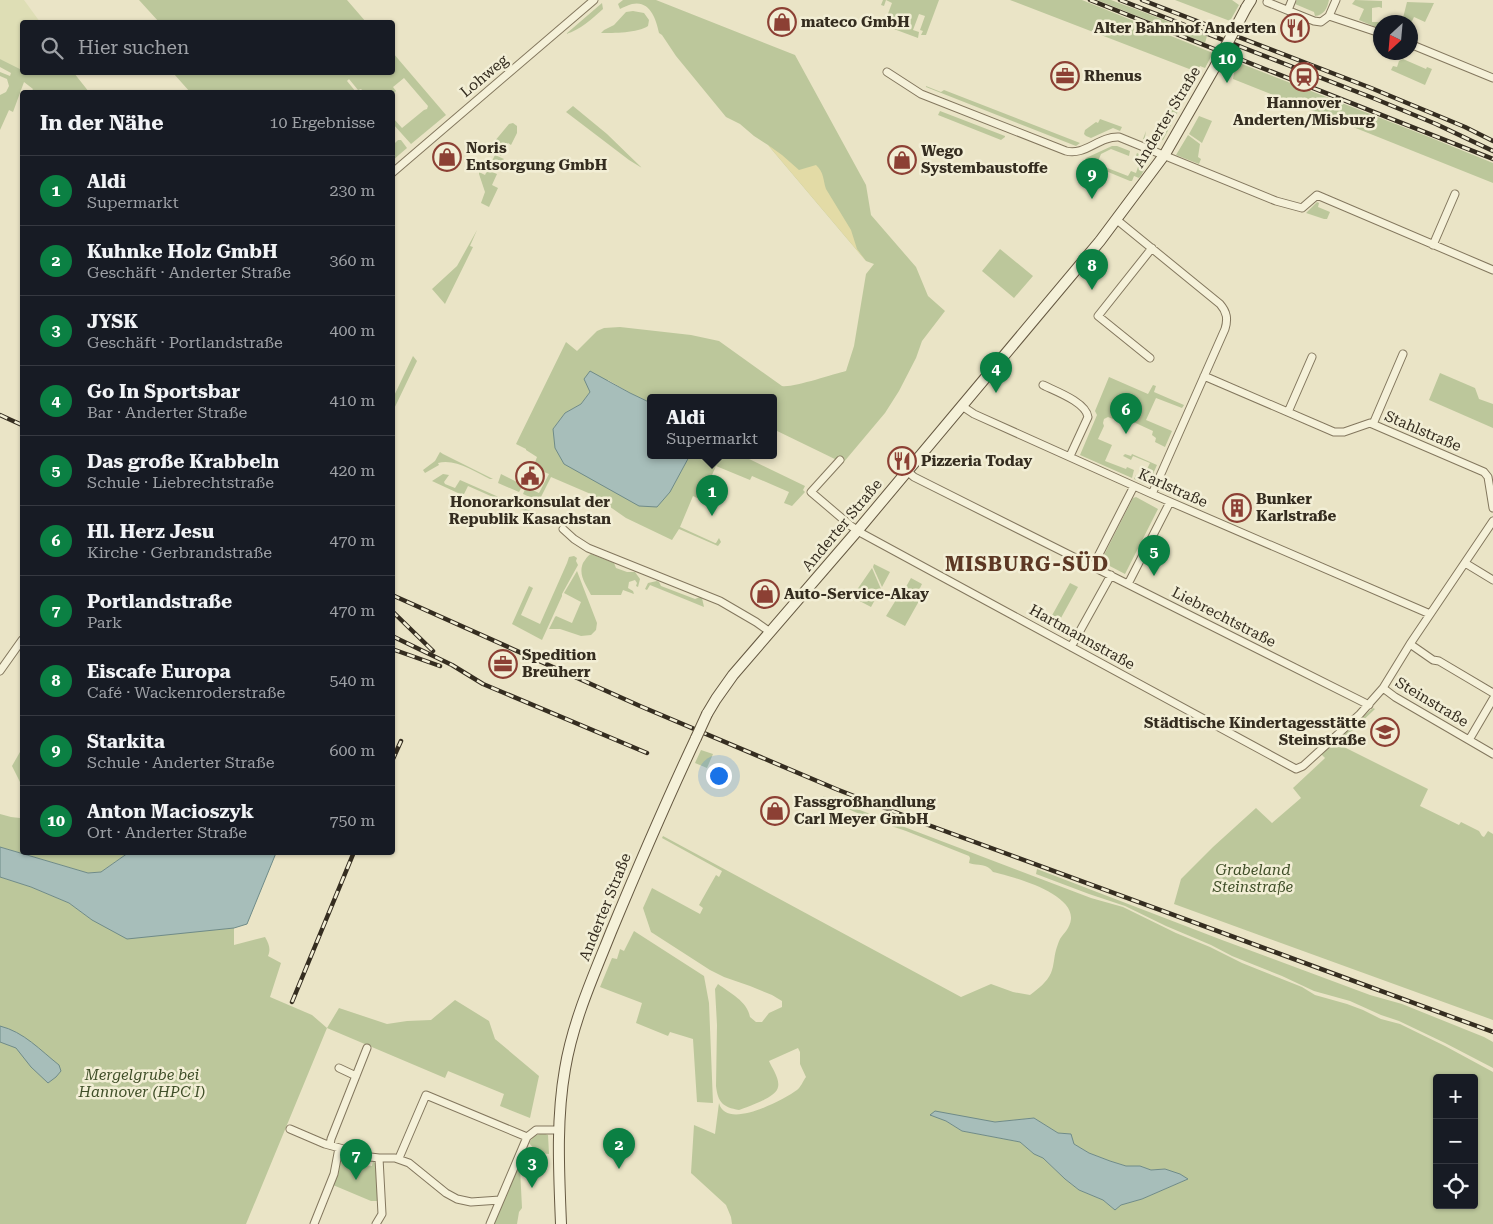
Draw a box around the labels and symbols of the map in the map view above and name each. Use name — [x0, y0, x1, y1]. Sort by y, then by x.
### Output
shop icon: mateco GmbH — [767, 7, 797, 37]
place label: mateco GmbH — [801, 13, 910, 31]
restaurant icon: Alter Bahnhof Anderten — [1280, 13, 1310, 43]
north arrow — [1373, 15, 1418, 60]
place label: Alter Bahnhof Anderten — [1094, 19, 1276, 37]
pin: 10 — [1211, 42, 1243, 83]
street label: Lohweg — [456, 51, 512, 101]
office icon: Rhenus — [1050, 61, 1080, 91]
station icon: Hannover Anderten/Misburg — [1289, 62, 1319, 92]
street label: Anderter Straße — [1130, 63, 1204, 171]
place label: Rhenus — [1084, 67, 1142, 85]
place label: Hannover Anderten/Misburg — [1233, 94, 1376, 129]
place label: Noris Entsorgung GmbH — [466, 139, 607, 174]
shop icon: Noris Entsorgung GmbH — [432, 142, 462, 172]
place label: Wego Systembaustoffe — [921, 142, 1048, 177]
shop icon: Wego Systembaustoffe — [887, 145, 917, 175]
pin: 9 — [1076, 158, 1108, 199]
pin: 8 — [1076, 249, 1108, 290]
pin: 4 — [980, 352, 1012, 393]
pin: 6 — [1110, 393, 1142, 434]
street label: Stahlstraße — [1382, 407, 1464, 455]
restaurant icon: Pizzeria Today — [887, 446, 917, 476]
place label: Pizzeria Today — [921, 452, 1032, 470]
public building icon: Honorarkonsulat der Republik Kasachstan — [515, 461, 545, 491]
street label: Karlstraße — [1135, 465, 1211, 511]
pin: 1 — [696, 475, 728, 516]
street label: Anderter Straße — [798, 475, 886, 575]
place label: Bunker Karlstraße — [1256, 490, 1337, 525]
place label: Honorarkonsulat der Republik Kasachstan — [449, 493, 611, 528]
building icon: Bunker Karlstraße — [1222, 493, 1252, 523]
pin: 5 — [1138, 535, 1170, 576]
district label: MISBURG-SÜD — [945, 551, 1109, 576]
shop icon: Auto-Service-Akay — [750, 579, 780, 609]
street label: Liebrechtstraße — [1169, 583, 1279, 651]
place label: Auto-Service-Akay — [784, 585, 929, 603]
street label: Hartmannstraße — [1026, 601, 1138, 673]
place label: Spedition Breuherr — [522, 646, 596, 681]
office icon: Spedition Breuherr — [488, 649, 518, 679]
street label: Steinstraße — [1392, 673, 1472, 731]
place label: Städtische Kindertagesstätte Steinstraße — [1144, 714, 1366, 749]
school or university icon: Städtische Kindertagesstätte Steinstraße — [1370, 717, 1400, 747]
your location — [706, 763, 732, 789]
place label: Fassgroßhandlung Carl Meyer GmbH — [794, 793, 936, 828]
shop icon: Fassgroßhandlung Carl Meyer GmbH — [760, 796, 790, 826]
street label: Anderter Straße — [575, 850, 635, 964]
park label: Grabeland Steinstraße — [1212, 861, 1294, 896]
park label: Mergelgrube bei Hannover (HPC I) — [77, 1066, 206, 1101]
pin: 2 — [603, 1128, 635, 1169]
pin: 7 — [340, 1139, 372, 1180]
pin: 3 — [516, 1147, 548, 1188]

